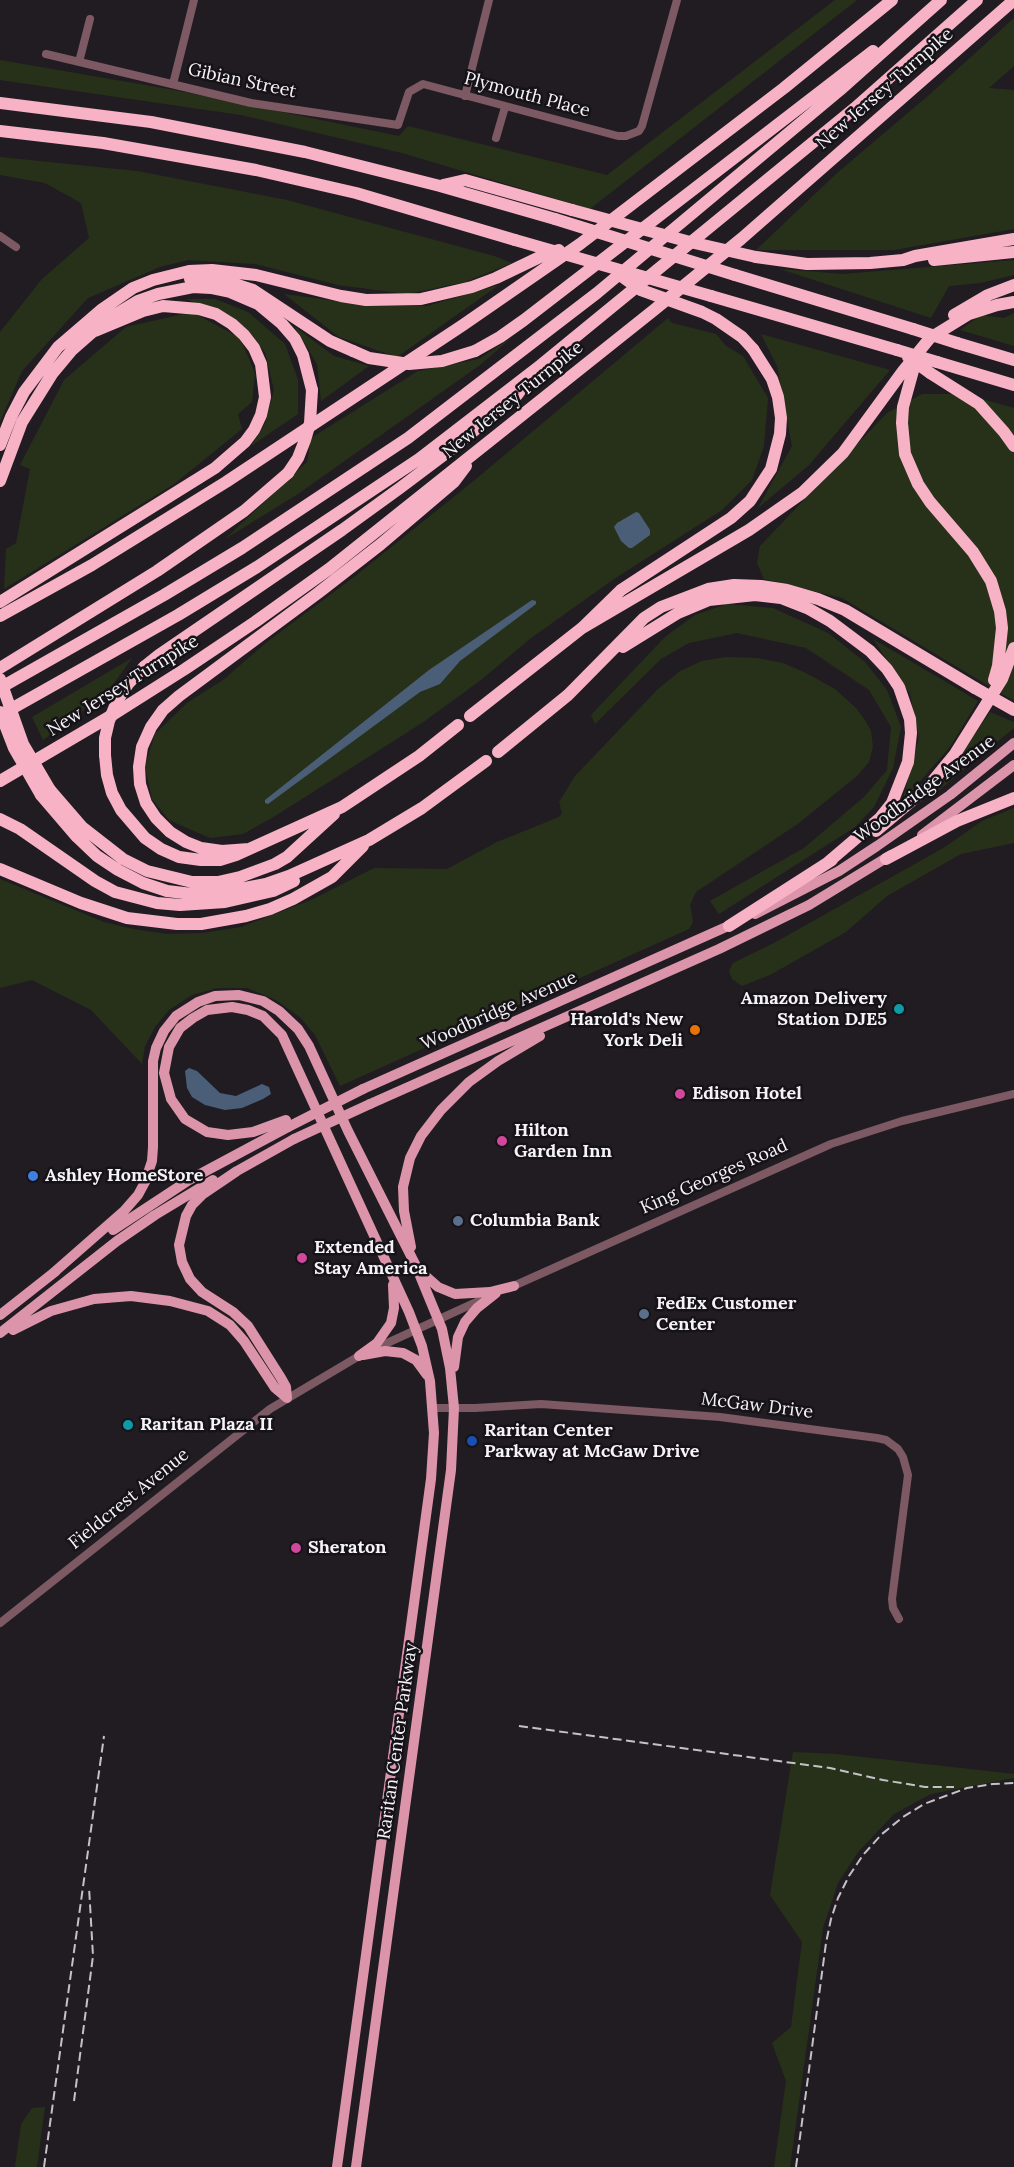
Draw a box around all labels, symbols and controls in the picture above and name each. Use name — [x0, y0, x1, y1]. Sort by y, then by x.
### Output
street label: New Jersey Turnpike — [812, 24, 958, 154]
street label: Gibian Street — [186, 59, 298, 103]
street label: Plymouth Place — [462, 68, 592, 122]
street label: New Jersey Turnpike — [438, 337, 588, 463]
street label: New Jersey Turnpike — [43, 631, 203, 741]
street label: Woodbridge Avenue — [850, 731, 1000, 847]
street label: Woodbridge Avenue — [418, 967, 580, 1055]
place label: Amazon Delivery Station DJE5 — [741, 988, 887, 1030]
marker: Amazon Delivery Station DJE5 — [892, 1002, 906, 1016]
place label: Harold's New York Deli — [570, 1009, 683, 1052]
marker: Harold's New York Deli — [688, 1023, 702, 1037]
place label: Edison Hotel — [692, 1083, 802, 1105]
marker: Edison Hotel — [673, 1087, 687, 1101]
place label: Hilton Garden Inn — [514, 1120, 612, 1162]
marker: Hilton Garden Inn — [495, 1134, 509, 1148]
street label: King Georges Road — [637, 1135, 791, 1219]
place label: Ashley HomeStore — [45, 1165, 204, 1187]
marker: Ashley HomeStore — [26, 1169, 40, 1183]
place label: Columbia Bank — [470, 1210, 600, 1232]
marker: Columbia Bank — [451, 1214, 465, 1228]
place label: Extended Stay America — [314, 1237, 427, 1280]
marker: Extended Stay America — [295, 1251, 309, 1265]
place label: FedEx Customer Center — [656, 1293, 796, 1336]
marker: FedEx Customer Center — [637, 1307, 651, 1321]
street label: McGaw Drive — [700, 1388, 814, 1424]
place label: Raritan Plaza II — [140, 1414, 273, 1436]
marker: Raritan Plaza II — [121, 1418, 135, 1432]
place label: Raritan Center Parkway at McGaw Drive — [484, 1420, 699, 1462]
marker: Raritan Center Parkway at McGaw Drive — [465, 1434, 479, 1448]
street label: Fieldcrest Avenue — [65, 1444, 193, 1554]
place label: Sheraton — [308, 1537, 387, 1559]
marker: Sheraton — [289, 1541, 303, 1555]
street label: Raritan Center Parkway — [374, 1641, 422, 1841]

